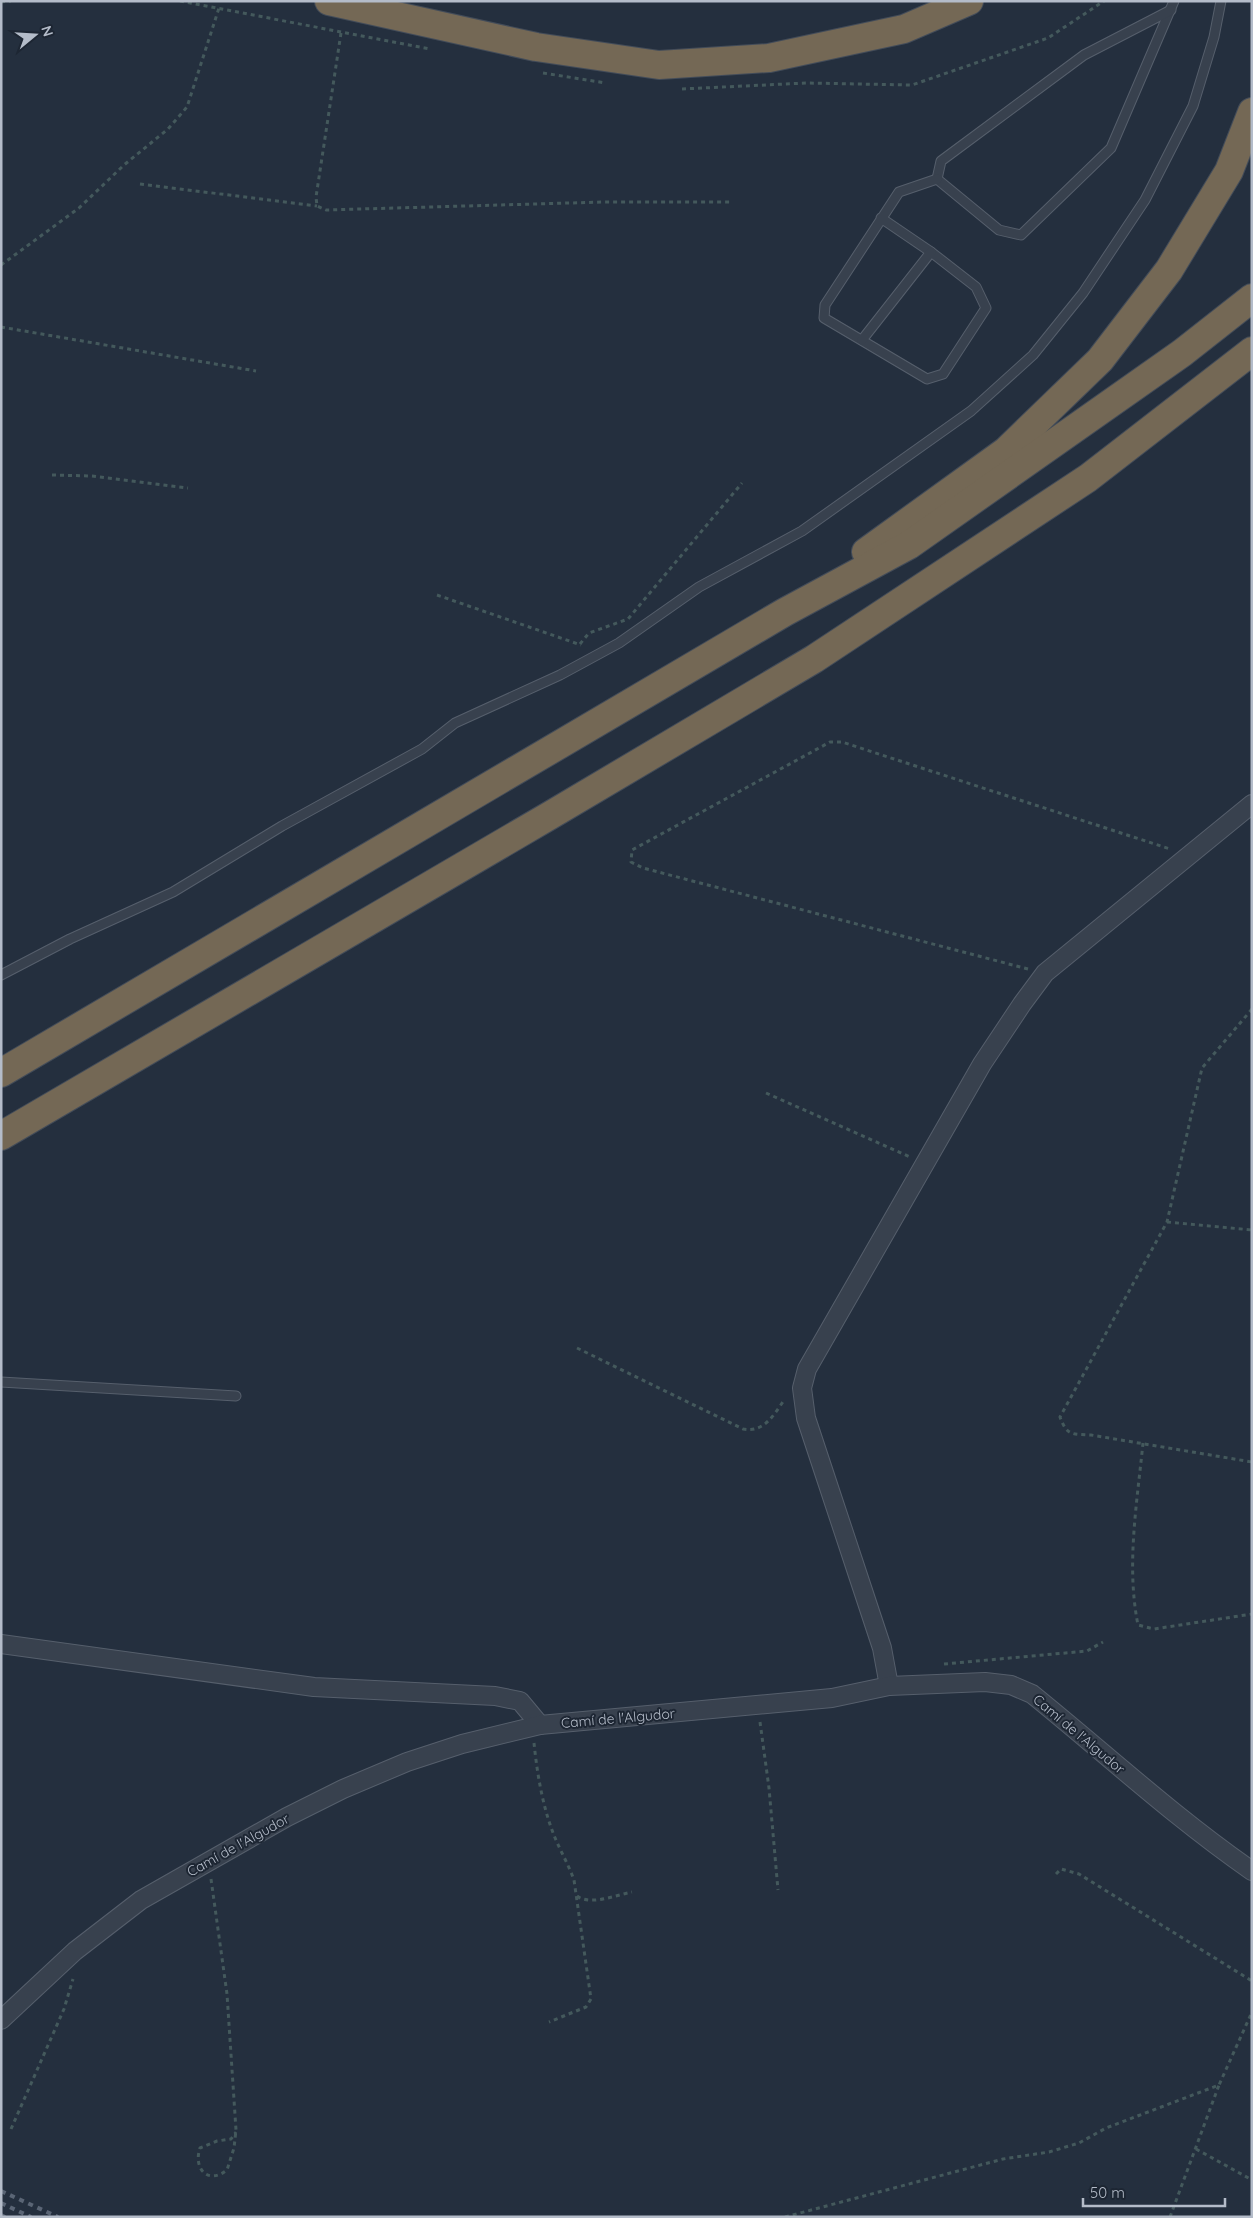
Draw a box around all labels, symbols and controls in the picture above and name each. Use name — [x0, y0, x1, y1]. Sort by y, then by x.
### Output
north arrow — [10, 10, 60, 60]
text: N — [37, 23, 58, 39]
street label: Camí de l'Algudor — [1029, 1690, 1129, 1778]
street label: Camí de l'Algudor — [560, 1704, 676, 1732]
street label: Camí de l'Algudor — [184, 1809, 293, 1881]
scale bar — [1083, 2176, 1226, 2208]
text: 50 m — [1090, 2183, 1125, 2202]

